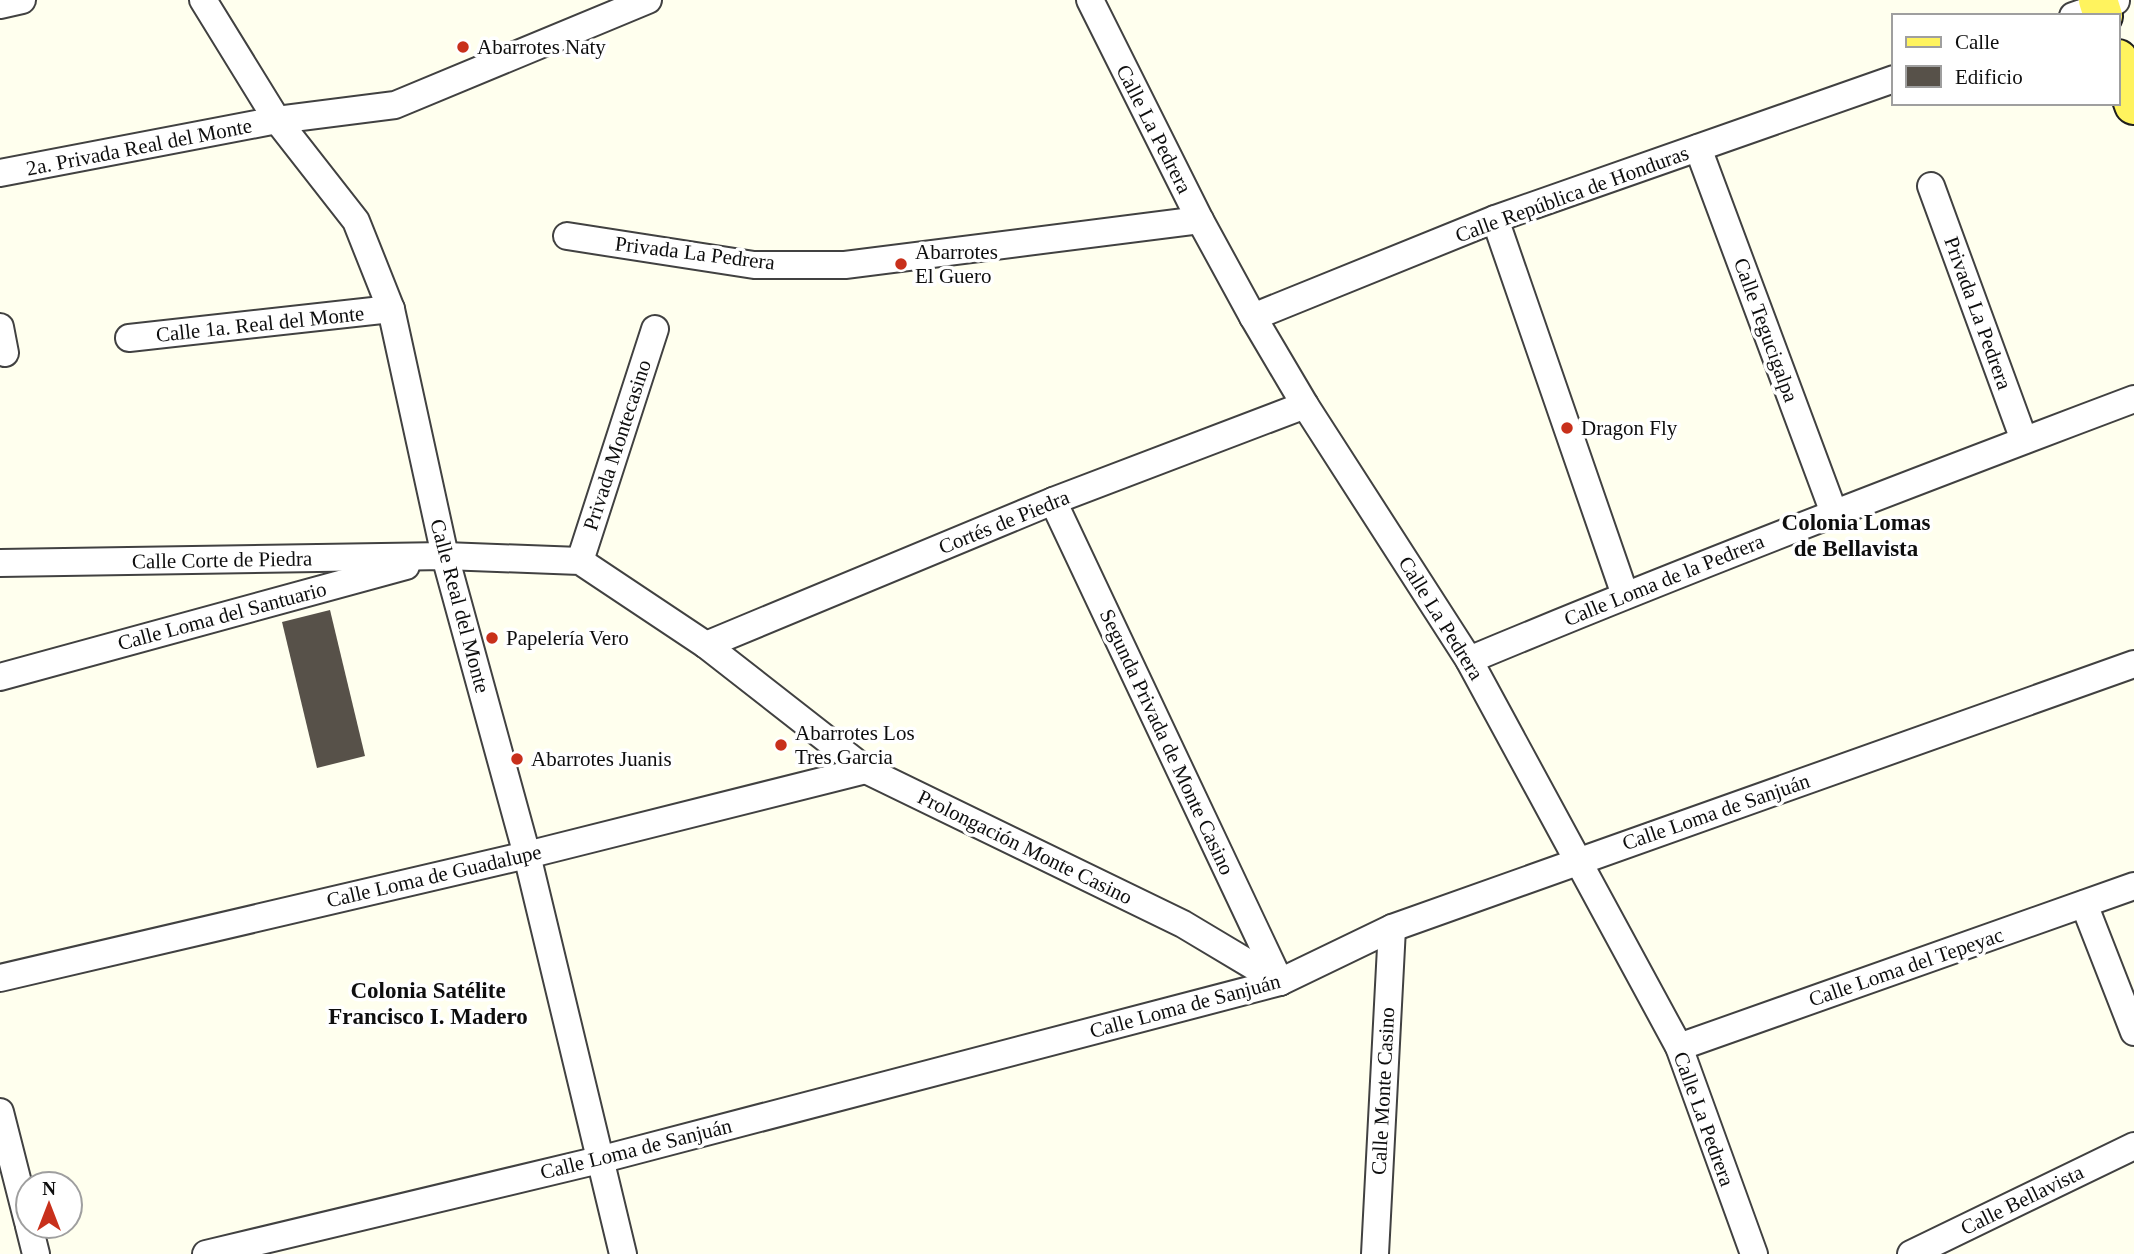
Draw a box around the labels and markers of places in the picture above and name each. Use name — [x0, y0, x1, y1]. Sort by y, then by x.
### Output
place label: Abarrotes Naty — [477, 35, 606, 59]
marker: Abarrotes Naty — [455, 39, 471, 55]
place label: Abarrotes El Guero — [915, 240, 998, 288]
marker: Abarrotes El Guero — [893, 256, 909, 272]
place label: Dragon Fly — [1581, 416, 1678, 440]
marker: Dragon Fly — [1559, 420, 1575, 436]
place label: Papelería Vero — [506, 626, 629, 650]
marker: Papelería Vero — [484, 630, 500, 646]
place label: Abarrotes Los Tres Garcia — [795, 721, 915, 769]
marker: Abarrotes Los Tres Garcia — [773, 737, 789, 753]
place label: Abarrotes Juanis — [531, 747, 672, 771]
marker: Abarrotes Juanis — [509, 751, 525, 767]

